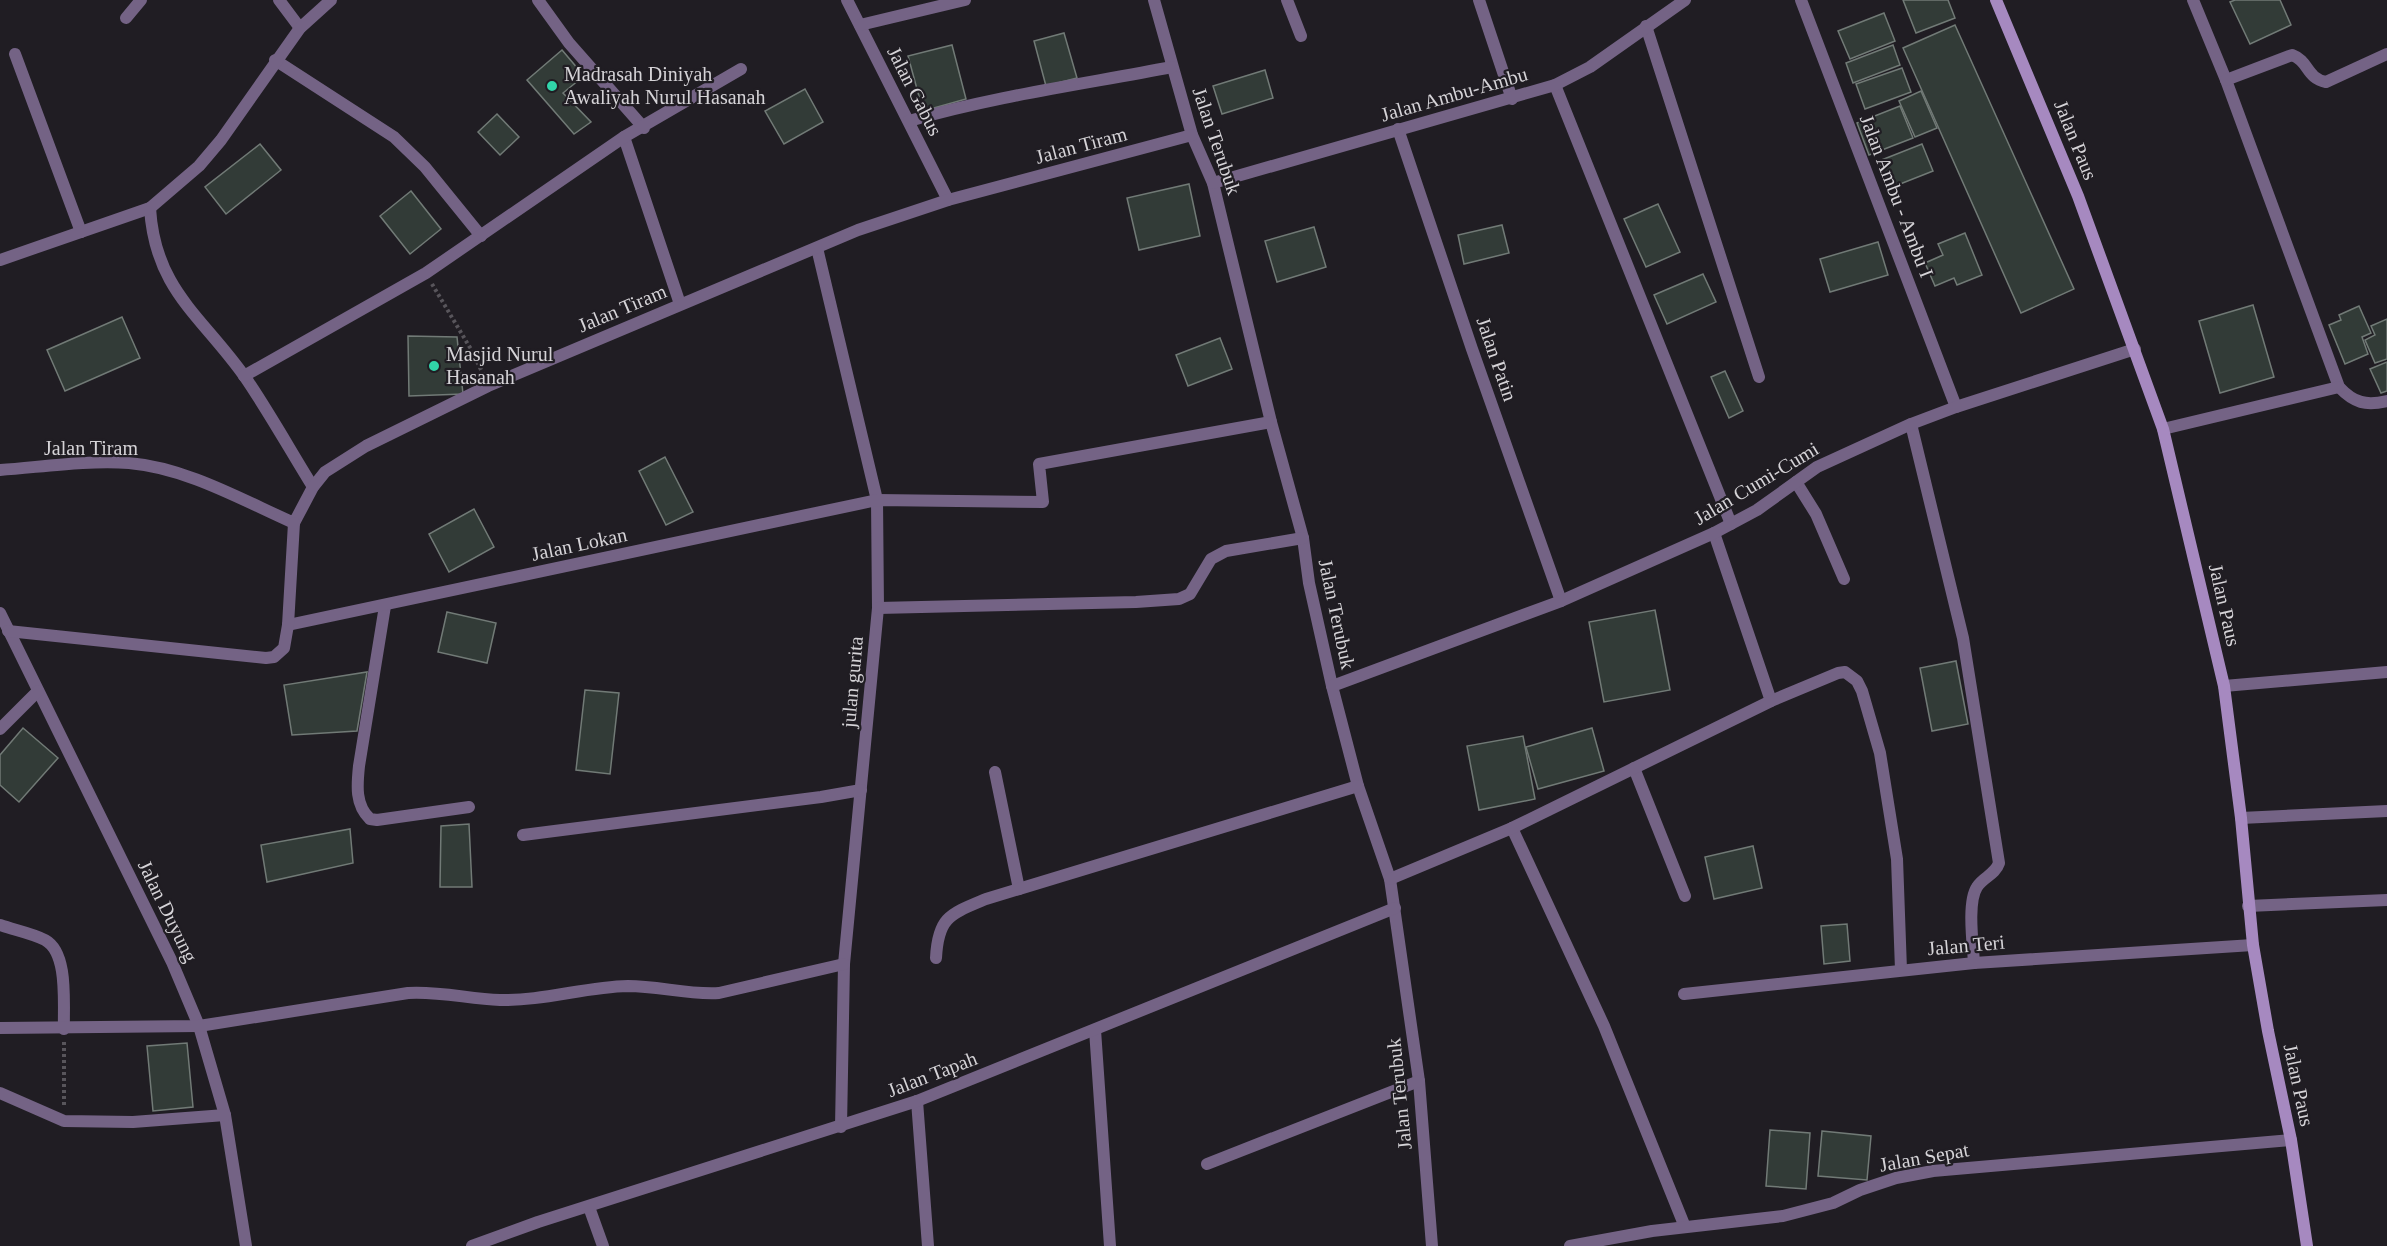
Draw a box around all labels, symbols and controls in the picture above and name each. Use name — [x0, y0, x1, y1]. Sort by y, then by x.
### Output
street label: Jalan Gabus — [883, 43, 947, 139]
place label: Madrasah Diniyah Awaliyah Nurul Hasanah — [564, 63, 765, 109]
street label: Jalan Ambu-Ambu — [1378, 63, 1530, 125]
marker: Madrasah Diniyah Awaliyah Nurul Hasanah — [545, 79, 559, 93]
street label: Jalan Terubuk — [1188, 84, 1246, 198]
street label: Jalan Paus — [2050, 97, 2102, 183]
street label: Jalan Ambu - Ambu I — [1856, 112, 1938, 280]
street label: Jalan Tiram — [1033, 122, 1130, 168]
street label: Jalan Tiram — [574, 279, 670, 336]
street label: Jalan Patin — [1472, 314, 1522, 404]
place label: Masjid Nurul Hasanah — [446, 343, 554, 388]
marker: Masjid Nurul Hasanah — [427, 359, 441, 373]
street label: Jalan Tiram — [44, 437, 138, 459]
street label: Jalan Cumi-Cumi — [1690, 437, 1823, 529]
street label: Jalan Lokan — [529, 523, 629, 565]
street label: Jalan Terubuk — [1315, 557, 1359, 671]
street label: Jalan Paus — [2205, 562, 2245, 649]
street label: julan gurita — [837, 635, 868, 730]
street label: Jalan Duyung — [133, 856, 202, 966]
street label: Jalan Teri — [1926, 931, 2006, 959]
street label: Jalan Terubuk — [1382, 1037, 1416, 1151]
street label: Jalan Paus — [2280, 1042, 2319, 1129]
street label: Jalan Tapah — [884, 1047, 980, 1102]
street label: Jalan Sepat — [1878, 1138, 1971, 1177]

